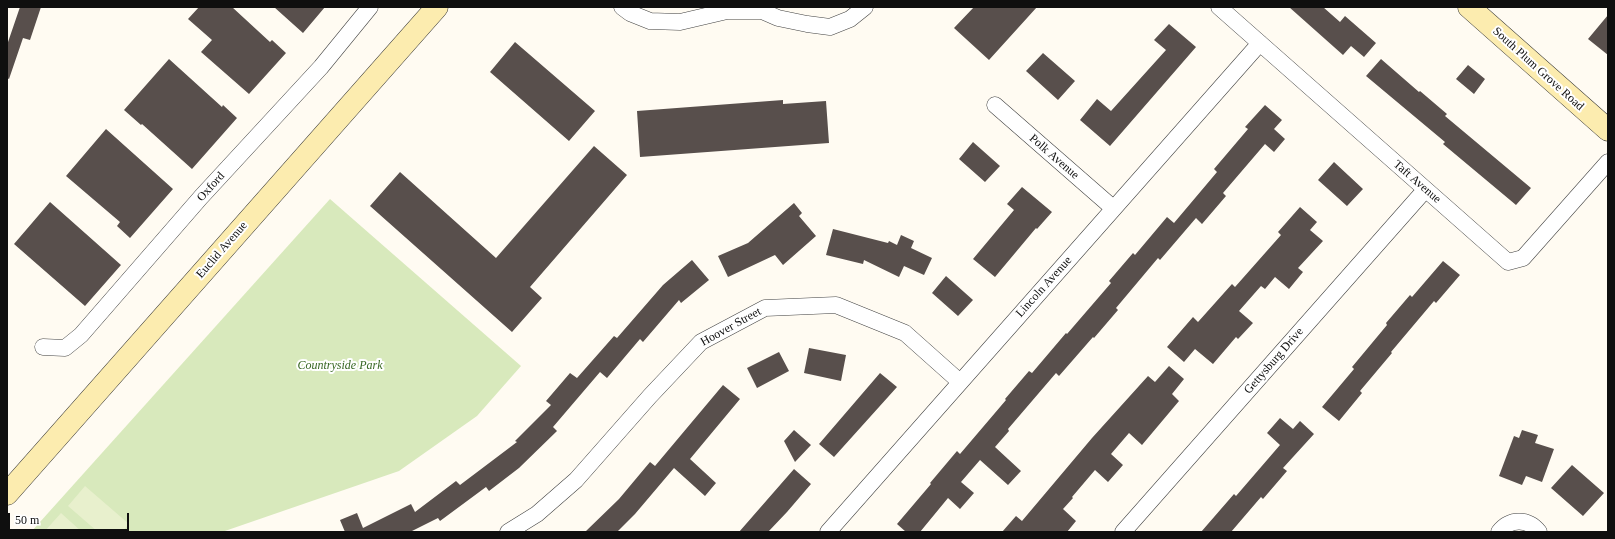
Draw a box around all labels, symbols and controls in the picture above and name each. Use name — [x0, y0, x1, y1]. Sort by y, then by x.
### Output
street label: South Plum Grove Road — [1489, 24, 1587, 114]
street label: Polk Avenue — [1026, 131, 1082, 183]
street label: Taft Avenue — [1390, 157, 1444, 207]
street label: Oxford — [194, 169, 228, 205]
street label: Euclid Avenue — [193, 219, 251, 281]
street label: Lincoln Avenue — [1013, 254, 1075, 320]
street label: Hoover Street — [698, 304, 764, 350]
street label: Gettysburg Drive — [1241, 325, 1307, 397]
park label: Countryside Park — [298, 359, 382, 373]
scale bar — [10, 505, 131, 531]
text: 50 m — [15, 513, 39, 527]

